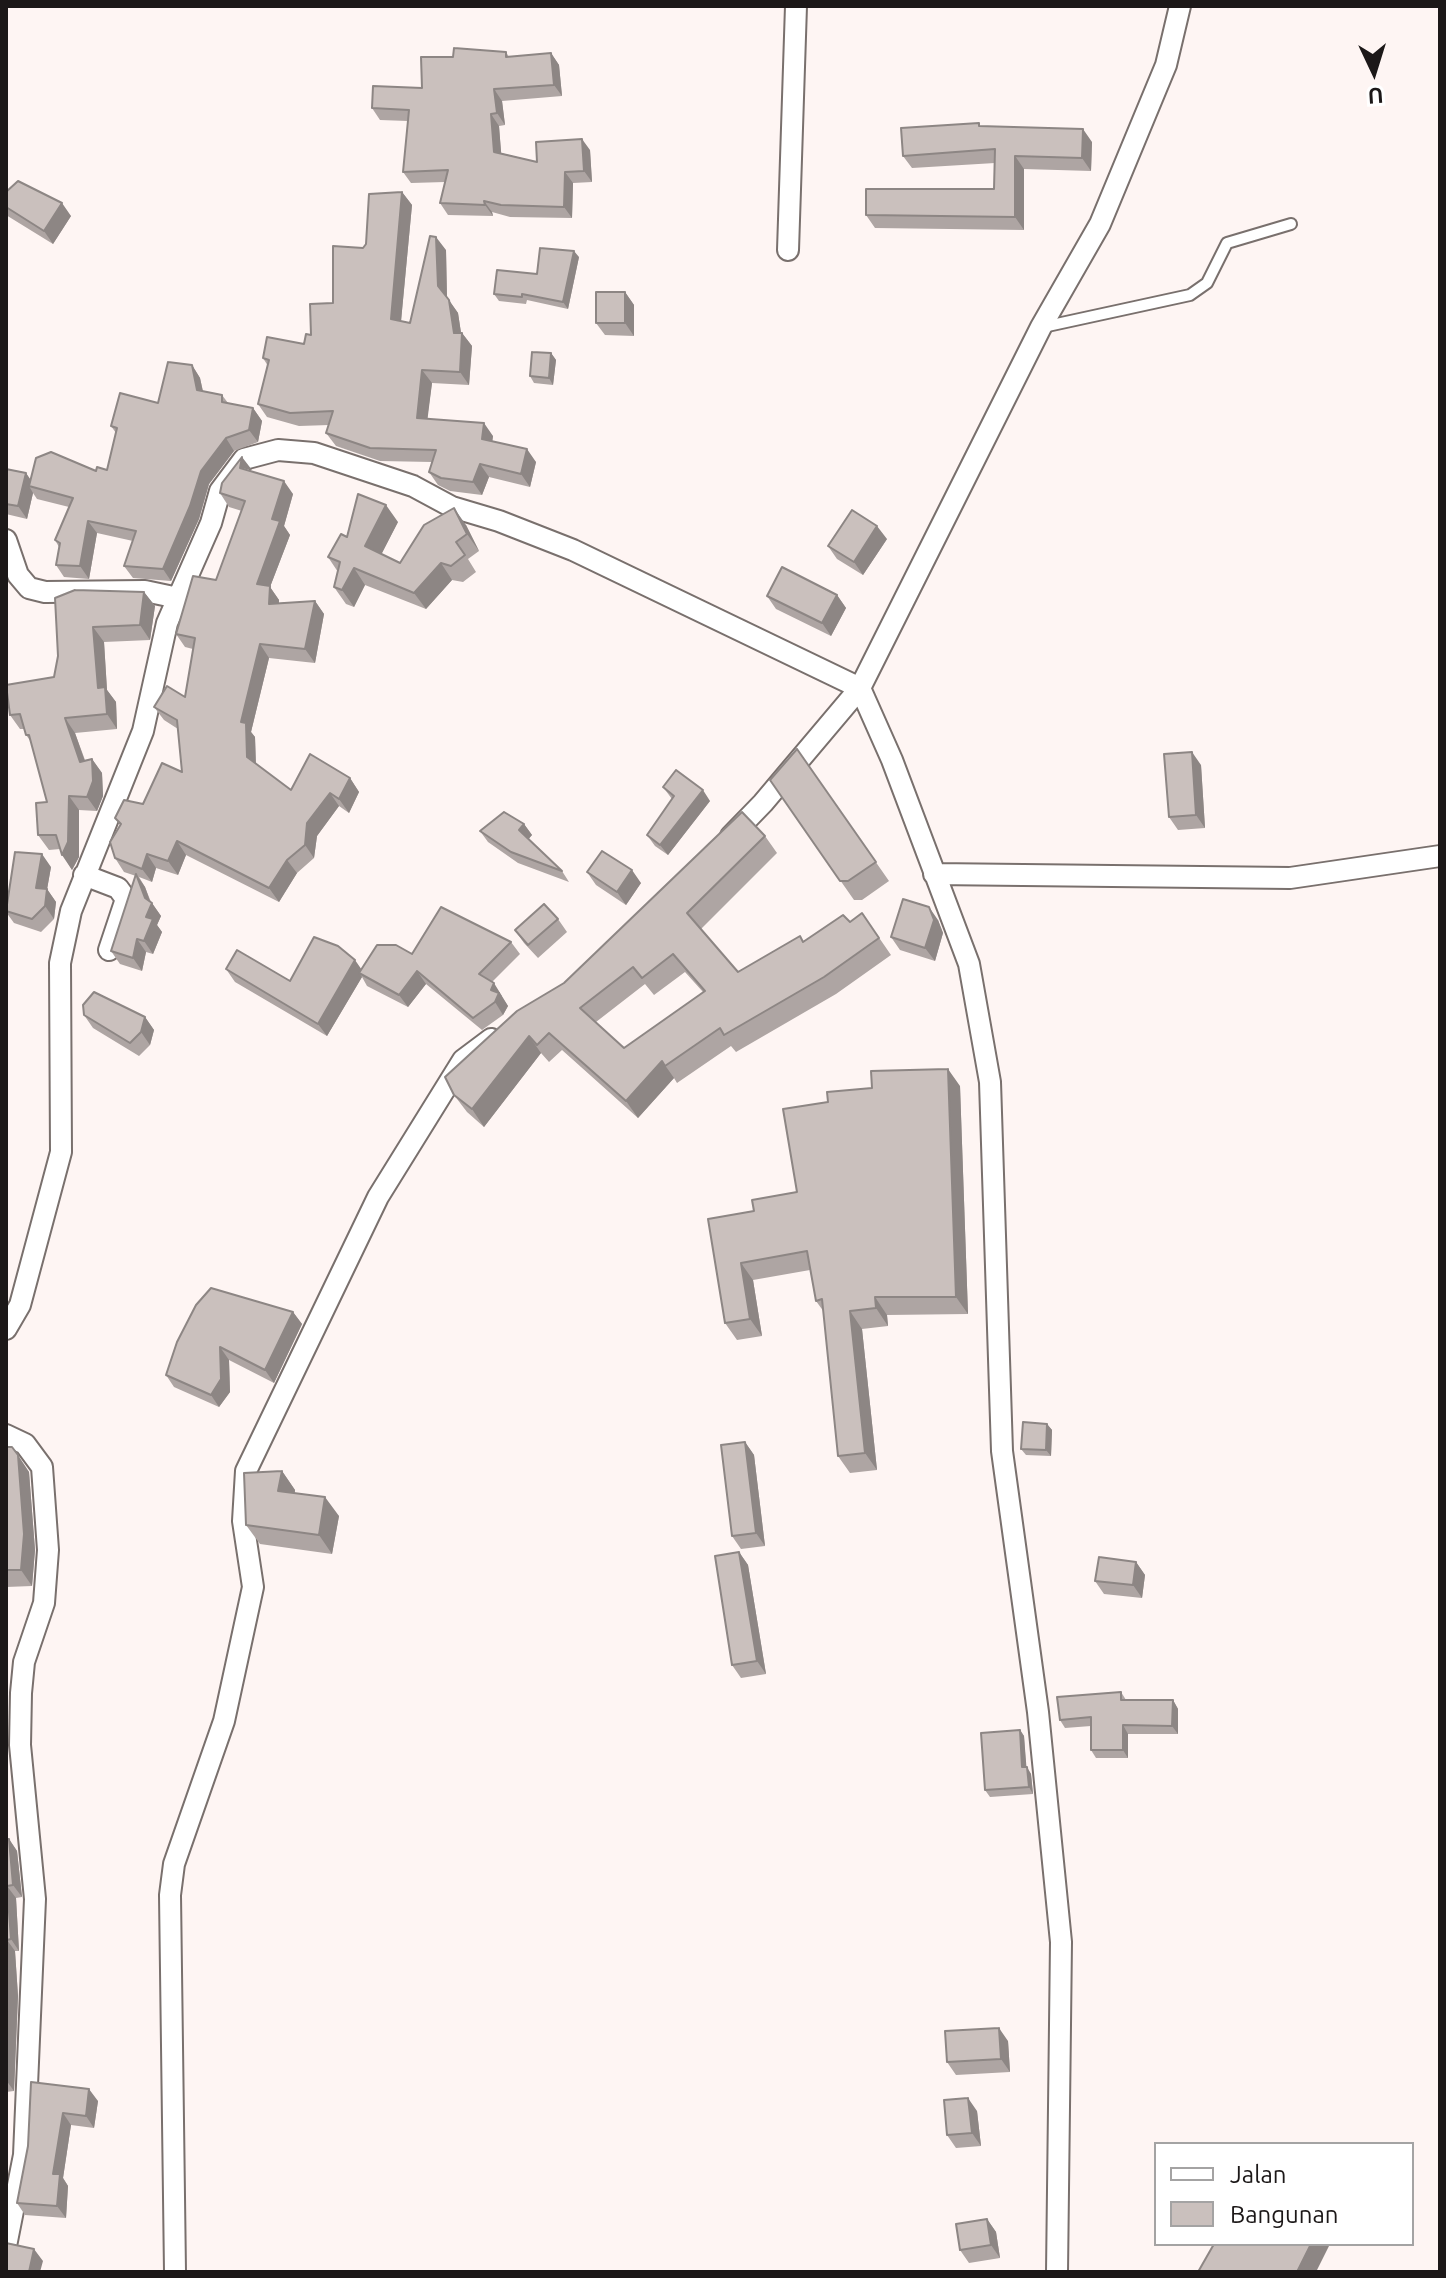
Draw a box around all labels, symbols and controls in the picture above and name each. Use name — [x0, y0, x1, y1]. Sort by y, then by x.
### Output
north arrow — [1334, 32, 1414, 112]
text: U — [1367, 83, 1384, 109]
legend — [1154, 2142, 1414, 2246]
text: Jalan — [1230, 2161, 1287, 2188]
text: Bangunan — [1230, 2201, 1339, 2228]

